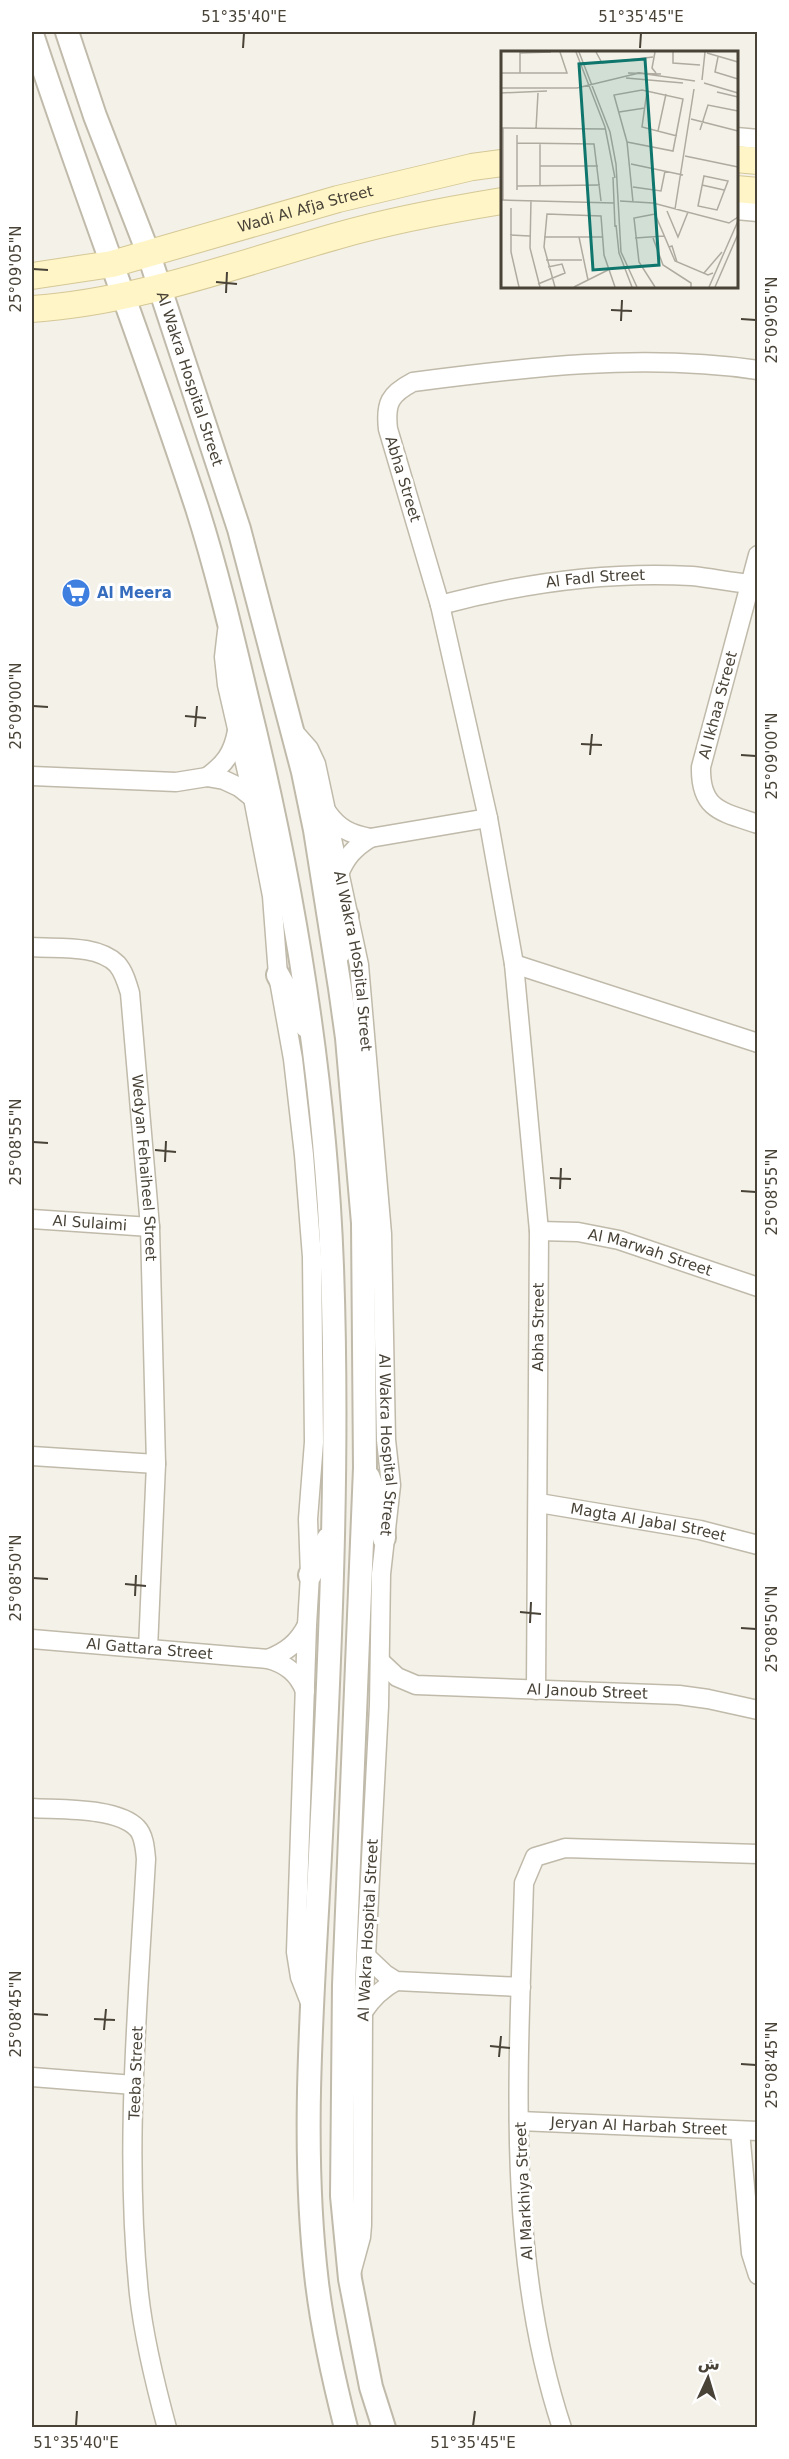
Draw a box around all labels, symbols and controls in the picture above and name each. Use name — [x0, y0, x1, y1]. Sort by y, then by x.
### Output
text: 51°35'40"E — [201, 8, 287, 26]
text: 51°35'45"E — [598, 8, 684, 26]
inset map — [501, 51, 738, 288]
street label: Wadi Al Afja Street — [236, 182, 375, 236]
text: 25°09'05"N — [7, 225, 25, 313]
text: 25°09'05"N — [763, 276, 781, 364]
street label: Al Wakra Hospital Street — [153, 289, 227, 469]
street label: Abha Street — [381, 434, 425, 524]
street label: Al Fadl Street — [545, 566, 645, 592]
supermarket icon: Al Meera — [60, 577, 92, 609]
place label: Al Meera — [97, 584, 172, 602]
street label: Al Ikhaa Street — [695, 649, 741, 761]
text: 25°09'00"N — [7, 662, 25, 750]
text: 25°09'00"N — [763, 712, 781, 800]
street label: Al Wakra Hospital Street — [330, 869, 375, 1052]
street label: Wedyan Fehaiheel Street — [128, 1073, 160, 1262]
text: 25°08'55"N — [7, 1098, 25, 1186]
text: 25°08'55"N — [763, 1148, 781, 1236]
street label: Al Sulaimi — [52, 1211, 128, 1234]
street label: Al Marwah Street — [587, 1225, 715, 1280]
street label: Abha Street — [529, 1282, 548, 1372]
street label: Al Wakra Hospital Street — [375, 1354, 400, 1537]
street label: Magta Al Jabal Street — [569, 1499, 728, 1545]
text: 25°08'50"N — [7, 1534, 25, 1622]
text: 25°08'50"N — [763, 1585, 781, 1673]
street label: Al Gattara Street — [86, 1635, 214, 1663]
street label: Al Janoub Street — [527, 1680, 648, 1703]
street label: Al Wakra Hospital Street — [354, 1838, 382, 2022]
text: 25°08'45"N — [7, 1970, 25, 2058]
text: 25°08'45"N — [763, 2021, 781, 2109]
street label: Teeba Street — [125, 2026, 147, 2121]
street label: Jeryan Al Harbah Street — [549, 2113, 728, 2139]
street label: Al Markhiya Street — [511, 2121, 537, 2261]
north arrow — [678, 2348, 738, 2408]
text: ش — [697, 2353, 721, 2374]
text: 51°35'40"E — [33, 2434, 119, 2452]
text: 51°35'45"E — [430, 2434, 516, 2452]

